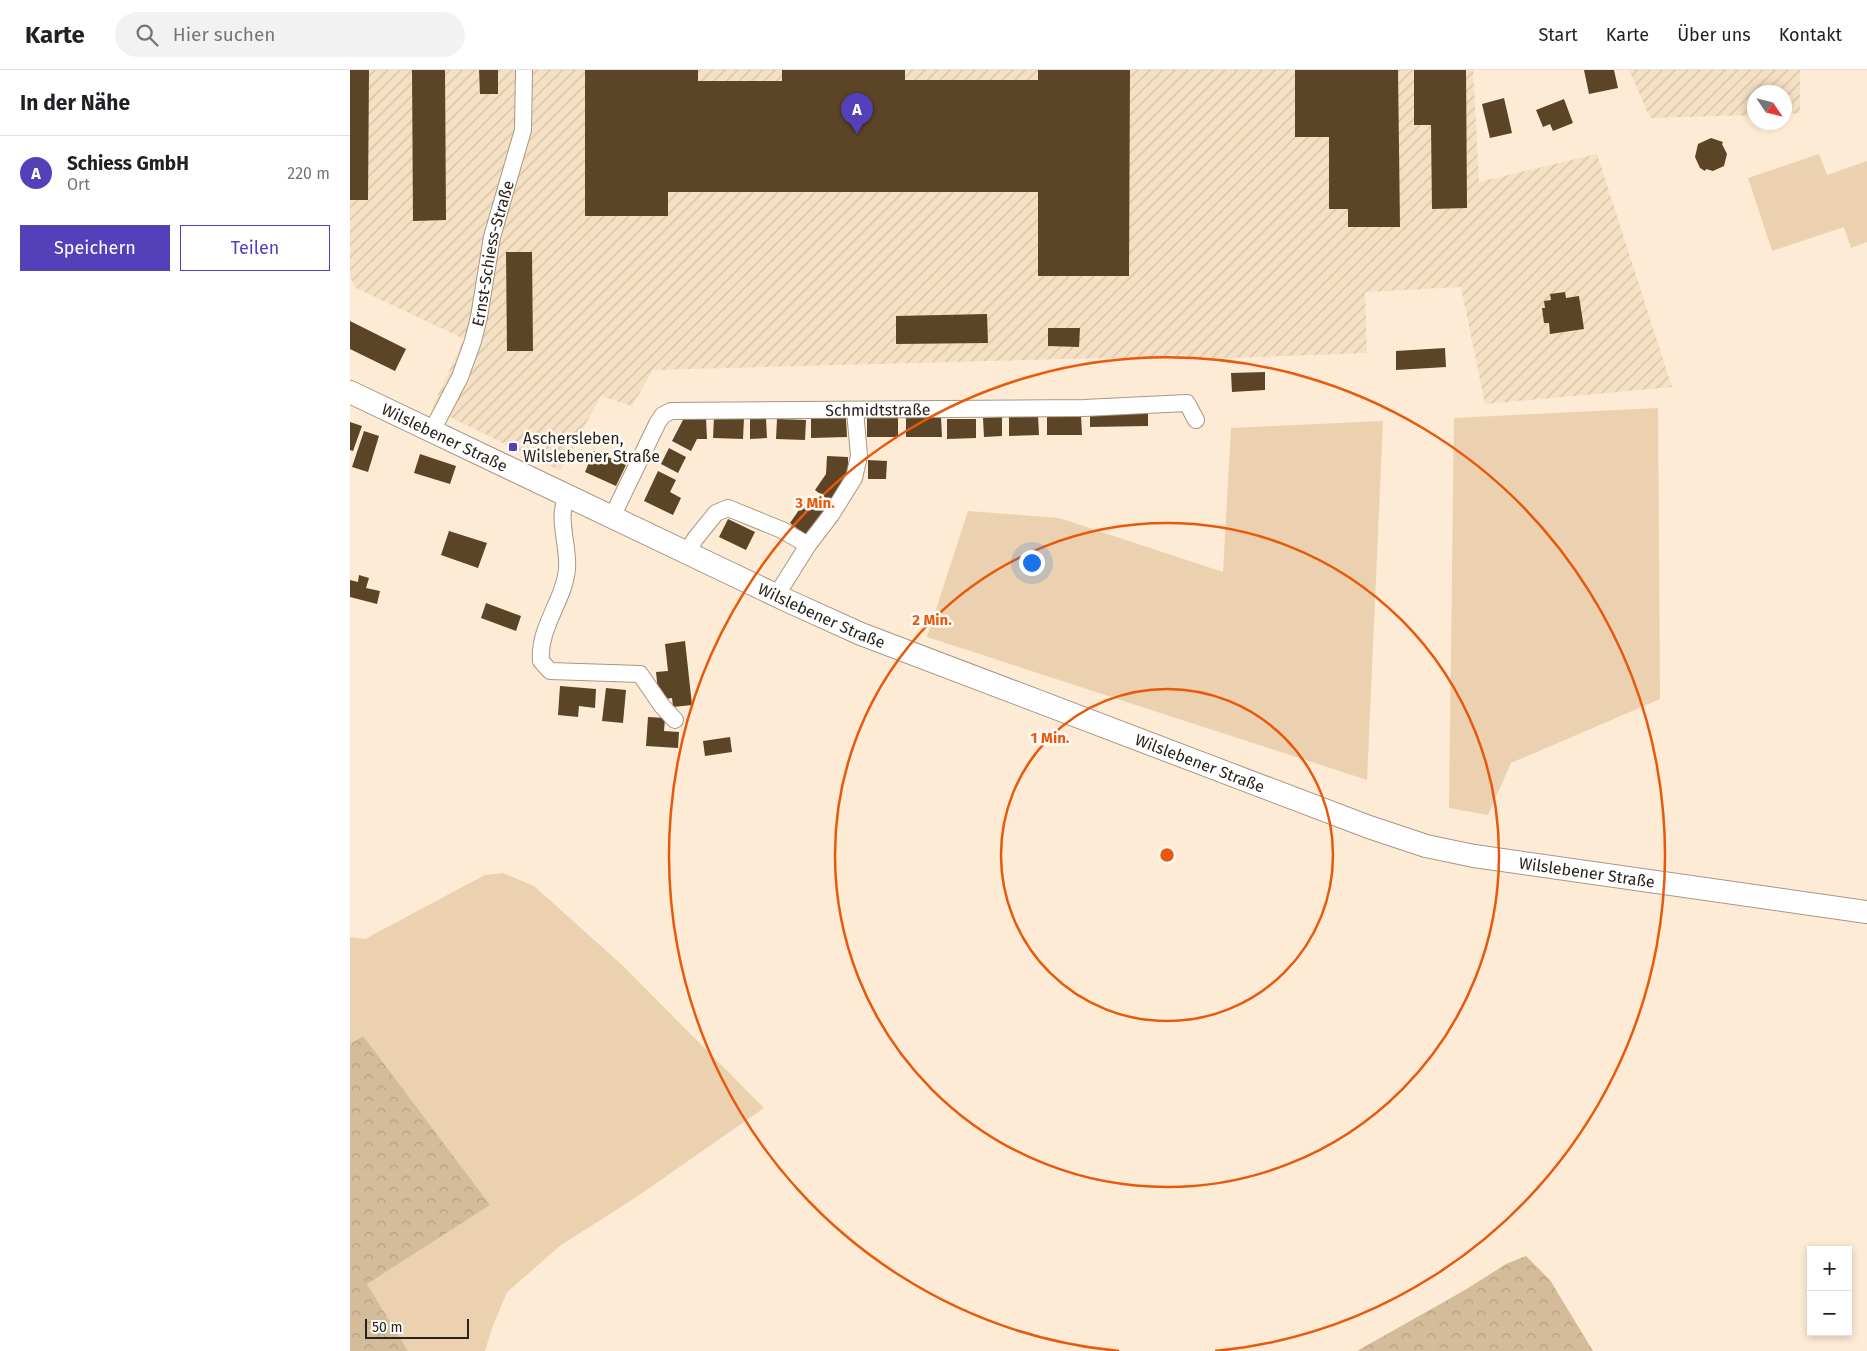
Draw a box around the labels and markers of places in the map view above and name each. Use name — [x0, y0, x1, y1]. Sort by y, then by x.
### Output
pin: A — [841, 93, 873, 134]
place label: Aschersleben, Wilslebener Straße — [523, 429, 660, 466]
marker: Aschersleben, Wilslebener Straße — [507, 441, 519, 453]
centre of rings — [1158, 846, 1176, 864]

